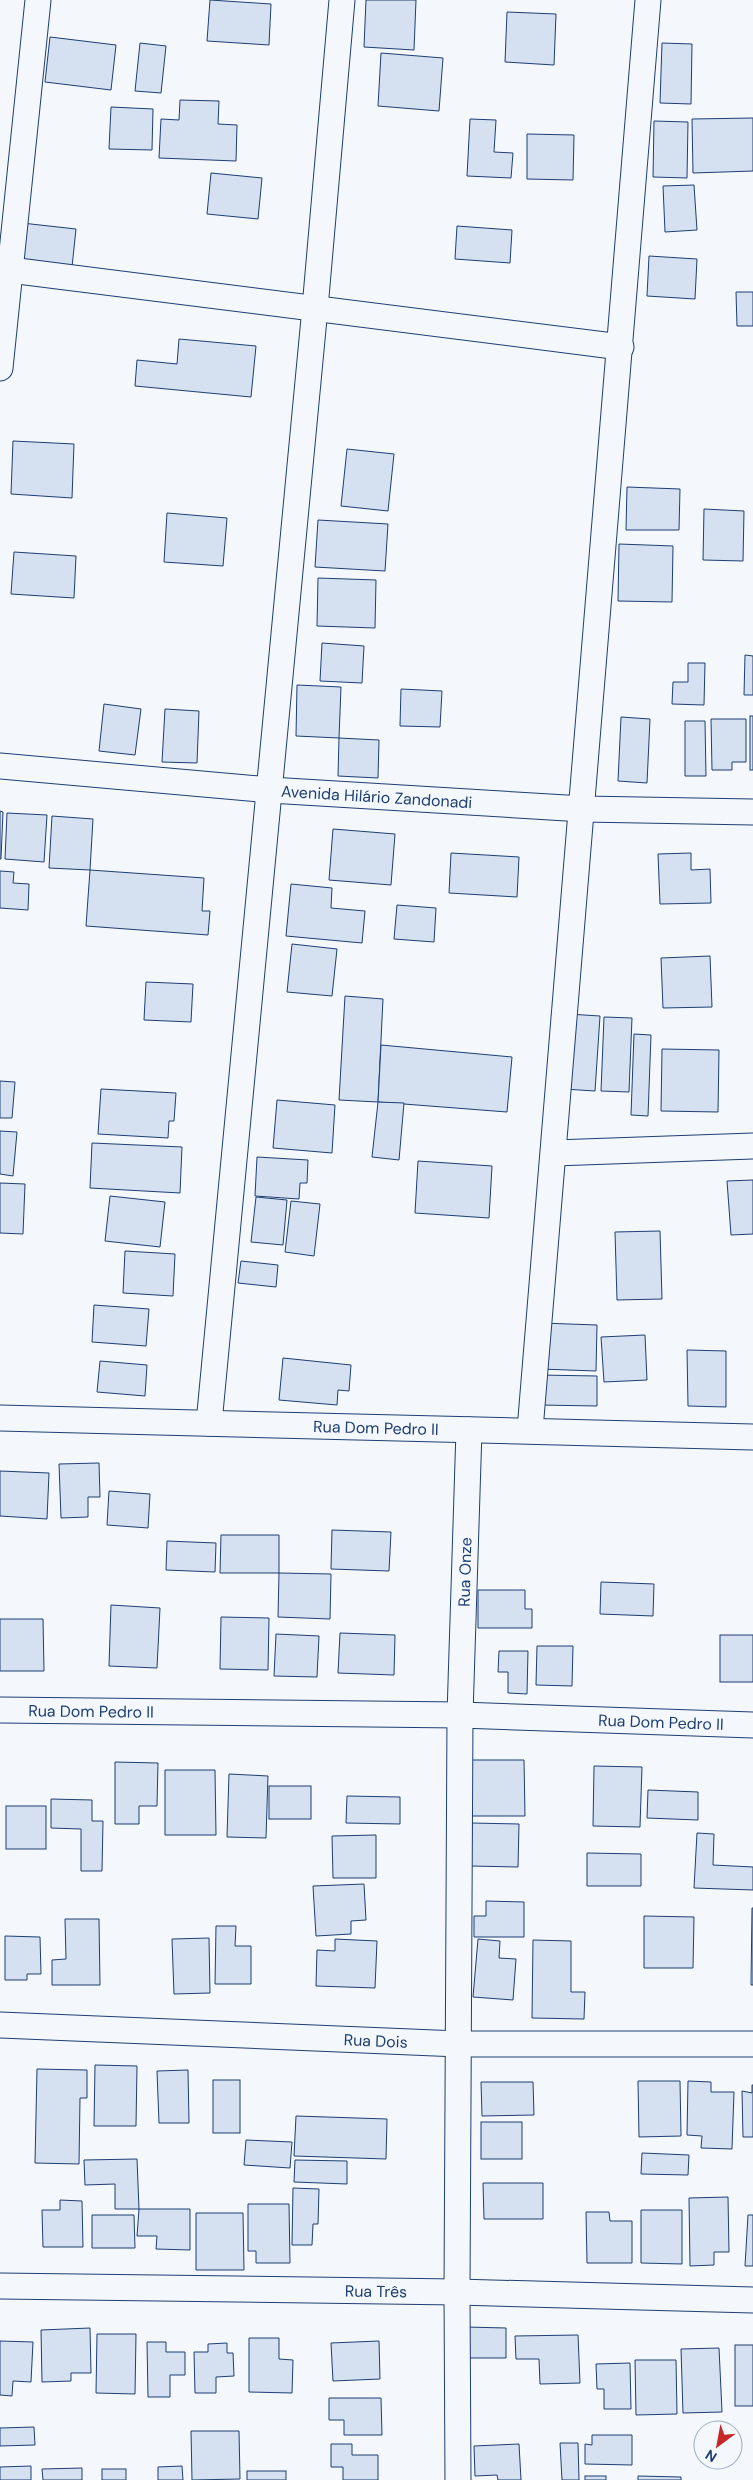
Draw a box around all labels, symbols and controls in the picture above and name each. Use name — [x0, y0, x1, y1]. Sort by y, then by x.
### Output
street label: Avenida Hilário Zandonadi — [281, 780, 473, 813]
street label: Rua Dom Pedro II — [313, 1415, 439, 1440]
street label: Rua Onze — [453, 1537, 476, 1607]
street label: Rua Dom Pedro II — [28, 1700, 154, 1722]
street label: Rua Dom Pedro II — [598, 1709, 724, 1734]
street label: Rua Dois — [343, 2029, 408, 2052]
street label: Rua Três — [345, 2280, 407, 2302]
north arrow — [693, 2420, 743, 2470]
text: N — [702, 2446, 720, 2466]

